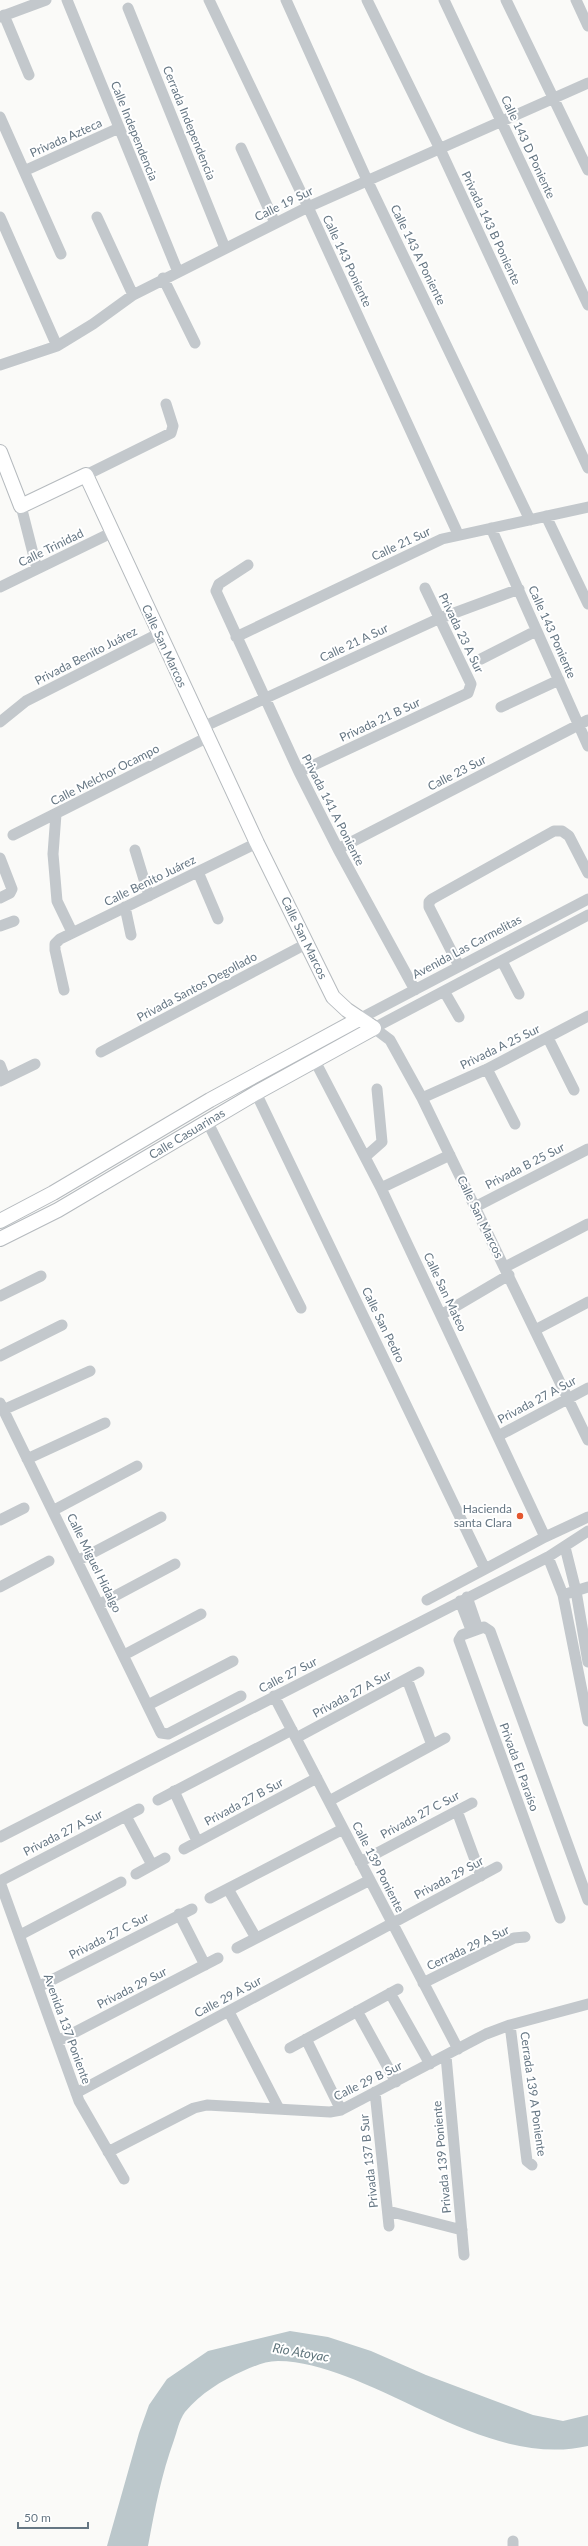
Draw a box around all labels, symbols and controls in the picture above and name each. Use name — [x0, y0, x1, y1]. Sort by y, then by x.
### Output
street label: Cerrada Independencia — [160, 64, 219, 182]
street label: Calle Independencia — [108, 79, 161, 183]
street label: Calle 143 D Poniente — [498, 93, 559, 201]
street label: Privada Azteca — [27, 115, 104, 160]
street label: Privada 143 B Poniente — [459, 169, 524, 287]
street label: Calle 19 Sur — [252, 183, 316, 224]
street label: Calle 143 A Poniente — [388, 202, 449, 308]
street label: Calle 143 Poniente — [320, 212, 375, 309]
street label: Calle 21 Sur — [369, 523, 433, 564]
street label: Calle Trinidad — [16, 525, 86, 570]
street label: Calle 143 Poniente — [525, 583, 580, 680]
street label: Privada 23 A Sur — [436, 590, 488, 676]
street label: Calle San Marcos — [139, 602, 190, 690]
street label: Calle 21 A Sur — [317, 620, 391, 665]
street label: Privada Benito Juárez — [32, 623, 140, 688]
street label: Privada 21 B Sur — [337, 694, 423, 745]
street label: Calle Melchor Ocampo — [48, 740, 162, 809]
street label: Privada 141 A Poniente — [299, 751, 368, 868]
street label: Calle 23 Sur — [425, 751, 489, 794]
street label: Calle Benito Juárez — [102, 852, 198, 909]
street label: Calle San Marcos — [278, 894, 331, 981]
street label: Avenida Las Carmelitas — [410, 911, 524, 982]
street label: Privada Santos Degollado — [134, 948, 260, 1025]
street label: Privada A 25 Sur — [457, 1020, 543, 1072]
street label: Calle Casuarinas — [146, 1105, 227, 1162]
street label: Privada B 25 Sur — [482, 1139, 568, 1192]
street label: Calle San Marcos — [454, 1173, 507, 1260]
street label: Calle San Mateo — [421, 1250, 470, 1334]
street label: Calle San Pedro — [359, 1285, 408, 1365]
street label: Privada 27 A Sur — [495, 1372, 579, 1427]
place label: Hacienda santa Clara — [454, 1501, 512, 1530]
street label: Calle Miguel Hidalgo — [64, 1511, 125, 1615]
marker: Hacienda santa Clara — [515, 1511, 525, 1521]
street label: Calle 27 Sur — [256, 1653, 320, 1696]
street label: Privada 27 A Sur — [310, 1666, 394, 1721]
street label: Privada El Paraíso — [497, 1721, 542, 1813]
street label: Privada 27 B Sur — [202, 1774, 286, 1829]
street label: Privada 27 C Sur — [378, 1787, 463, 1842]
street label: Privada 27 A Sur — [21, 1806, 105, 1859]
street label: Calle 139 Poniente — [349, 1819, 408, 1915]
street label: Privada 29 Sur — [411, 1853, 487, 1902]
street label: Privada 27 C Sur — [66, 1909, 152, 1962]
street label: Cerrada 29 A Sur — [424, 1922, 512, 1973]
street label: Privada 29 Sur — [94, 1963, 170, 2012]
street label: Avenida 137 Poniente — [41, 1972, 94, 2086]
street label: Calle 29 A Sur — [192, 1972, 264, 2021]
street label: Cerrada 139 A Poniente — [517, 2031, 550, 2157]
street label: Calle 29 B Sur — [331, 2057, 405, 2104]
street label: Privada 139 Poniente — [429, 2100, 454, 2214]
street label: Privada 137 B Sur — [356, 2113, 381, 2209]
water label: Río Atoyac — [271, 2339, 331, 2365]
scale bar — [18, 2504, 88, 2530]
text: 50 m — [24, 2510, 51, 2525]

